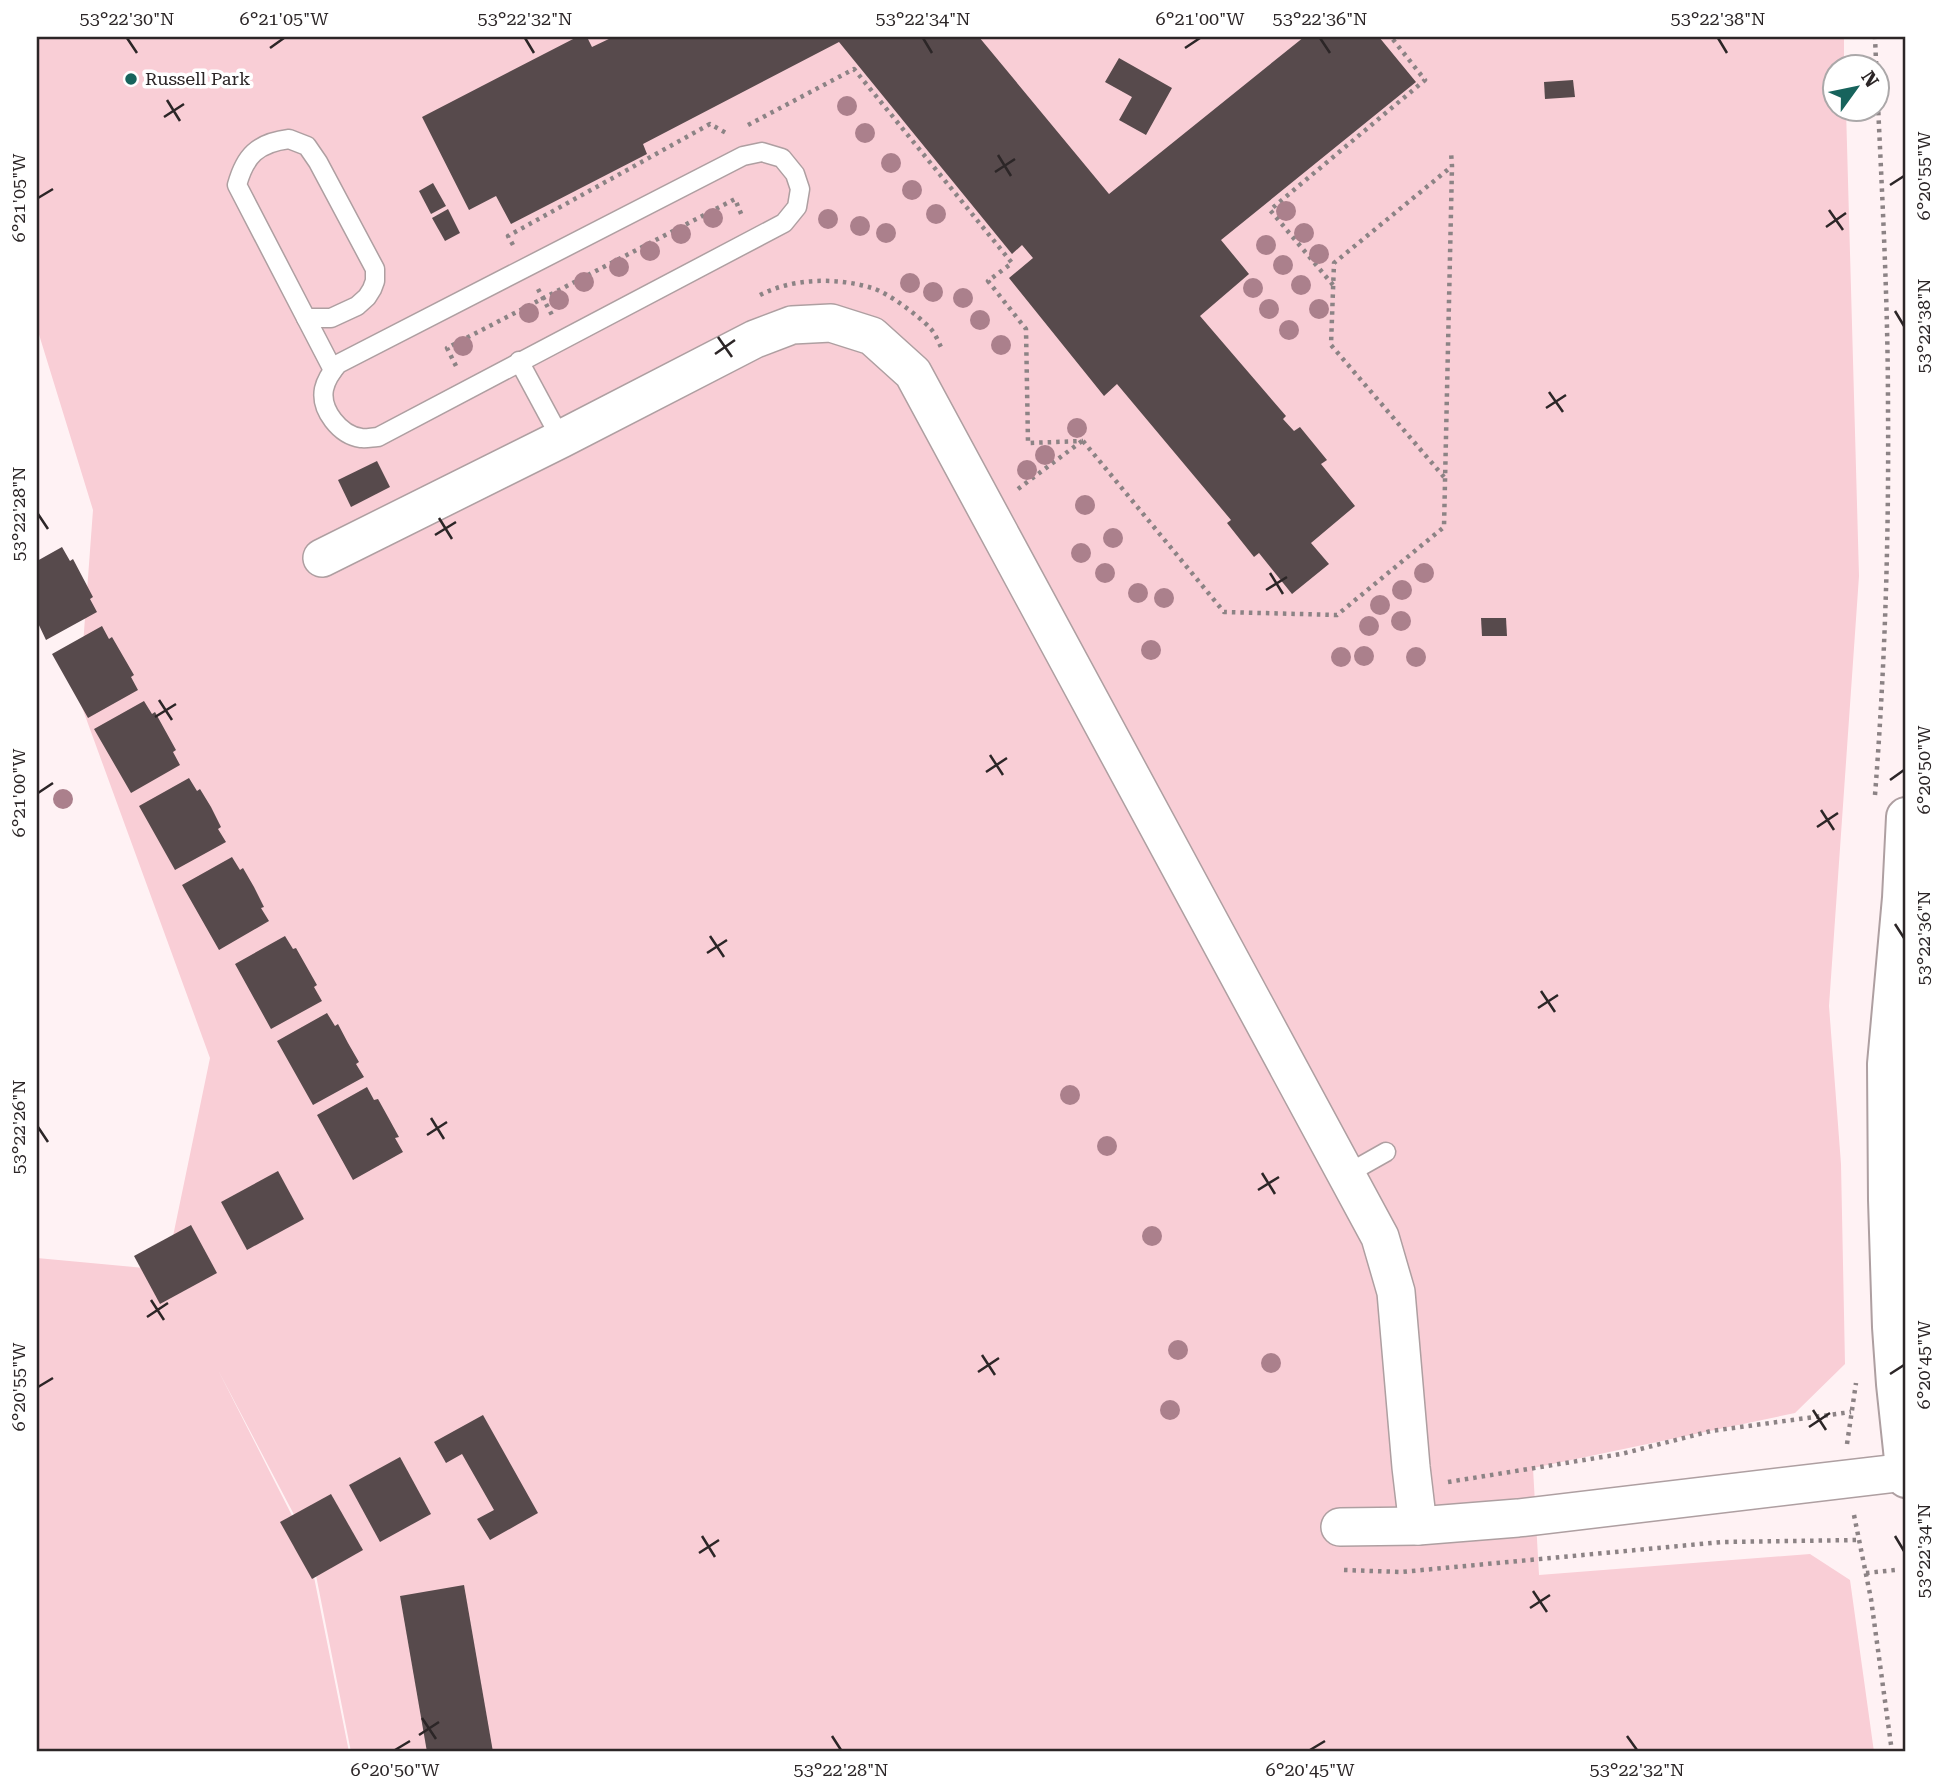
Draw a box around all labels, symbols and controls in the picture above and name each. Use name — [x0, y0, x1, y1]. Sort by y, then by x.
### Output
text: 53°22'30"N — [80, 8, 174, 29]
text: 6°21'05"W — [240, 8, 329, 29]
text: 53°22'32"N — [478, 8, 572, 29]
text: 53°22'34"N — [876, 8, 970, 29]
text: 6°21'00"W — [1156, 8, 1245, 29]
text: 53°22'36"N — [1273, 8, 1367, 29]
text: 53°22'38"N — [1671, 8, 1765, 29]
north arrow — [1820, 52, 1890, 122]
text: N — [1856, 67, 1884, 92]
place label: Russell Park — [145, 68, 250, 89]
marker: Russell Park — [123, 71, 139, 87]
text: 6°20'55"W — [1913, 131, 1934, 220]
text: 6°21'05"W — [8, 153, 29, 242]
text: 53°22'38"N — [1913, 279, 1934, 373]
text: 53°22'28"N — [8, 467, 29, 561]
text: 6°20'50"W — [1913, 725, 1934, 814]
text: 6°21'00"W — [8, 748, 29, 837]
text: 53°22'36"N — [1913, 891, 1934, 985]
text: 53°22'26"N — [8, 1080, 29, 1174]
text: 6°20'45"W — [1913, 1320, 1934, 1409]
text: 6°20'55"W — [8, 1342, 29, 1431]
text: 53°22'34"N — [1913, 1504, 1934, 1598]
text: 6°20'50"W — [351, 1759, 440, 1780]
text: 53°22'28"N — [794, 1759, 888, 1780]
text: 6°20'45"W — [1266, 1759, 1355, 1780]
text: 53°22'32"N — [1590, 1759, 1684, 1780]

